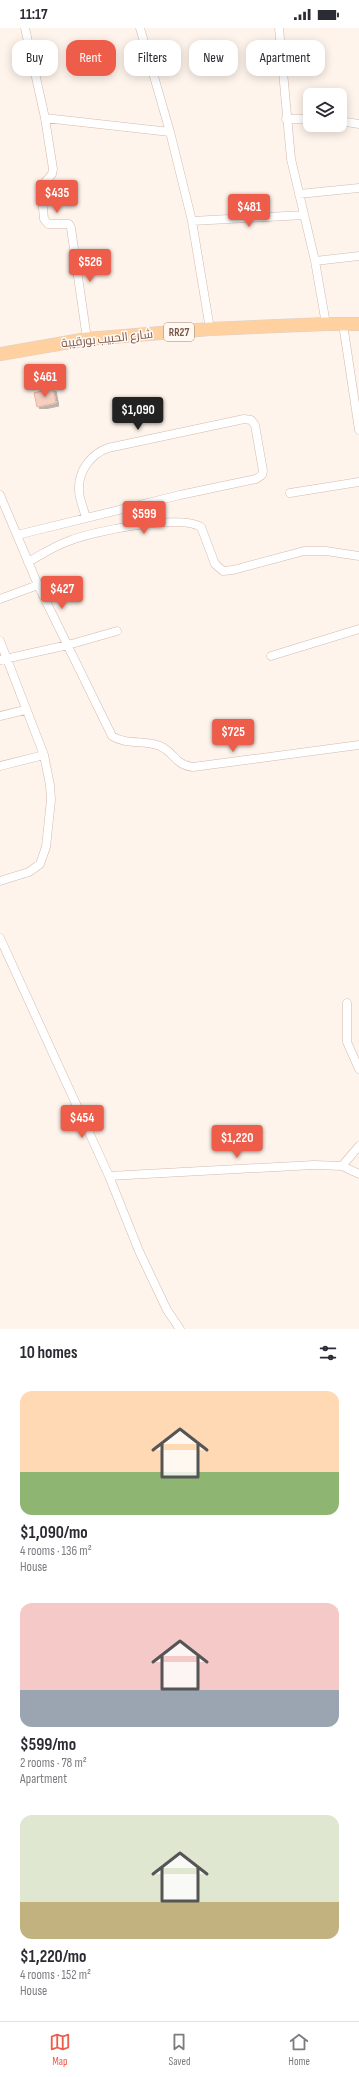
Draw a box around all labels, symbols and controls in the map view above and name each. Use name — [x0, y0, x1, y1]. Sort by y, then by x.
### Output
text: 11:17 — [20, 5, 47, 24]
chip: Buy — [12, 40, 58, 76]
chip: Rent — [66, 40, 116, 76]
chip: Filters — [124, 40, 181, 76]
chip: New — [189, 40, 238, 76]
chip: Apartment — [246, 40, 325, 76]
map controls — [303, 88, 347, 132]
button: layers — [303, 88, 347, 132]
pin: $435 — [33, 180, 81, 214]
text: $435 — [45, 185, 69, 201]
pin: $481 — [225, 194, 273, 228]
text: $481 — [237, 199, 261, 215]
pin: $526 — [66, 249, 114, 283]
text: $526 — [78, 254, 102, 270]
road number: RR27 — [164, 323, 194, 341]
street label: شارع الحبيب بورقيبة — [60, 327, 154, 351]
pin: $461 — [21, 364, 69, 398]
text: $461 — [33, 369, 57, 385]
pin: $1,090 — [105, 397, 171, 431]
text: $1,090 — [121, 402, 155, 418]
pin: $599 — [120, 501, 168, 535]
text: $599 — [132, 506, 156, 522]
pin: $427 — [38, 576, 86, 610]
text: $427 — [50, 581, 74, 597]
pin: $725 — [209, 719, 257, 753]
text: $725 — [221, 724, 245, 740]
pin: $454 — [58, 1105, 106, 1139]
text: $454 — [70, 1110, 94, 1126]
pin: $1,220 — [204, 1125, 270, 1159]
text: $1,220 — [221, 1130, 253, 1146]
icon: filters — [317, 1342, 339, 1364]
text: 10 homes — [20, 1343, 77, 1363]
icon: home — [144, 1417, 216, 1489]
text: $1,090/mo — [20, 1523, 88, 1543]
text: 4 rooms · 136 m² — [20, 1543, 92, 1559]
text: House — [20, 1559, 47, 1575]
icon: home — [144, 1629, 216, 1701]
text: $599/mo — [20, 1735, 76, 1755]
text: 2 rooms · 78 m² — [20, 1755, 87, 1771]
text: Apartment — [20, 1771, 67, 1787]
icon: home — [144, 1841, 216, 1913]
text: $1,220/mo — [20, 1947, 86, 1967]
text: 4 rooms · 152 m² — [20, 1967, 91, 1983]
text: House — [20, 1983, 47, 1999]
tab: Map — [49, 2031, 71, 2068]
tab: Saved — [168, 2031, 191, 2068]
tab: Home — [288, 2031, 310, 2068]

